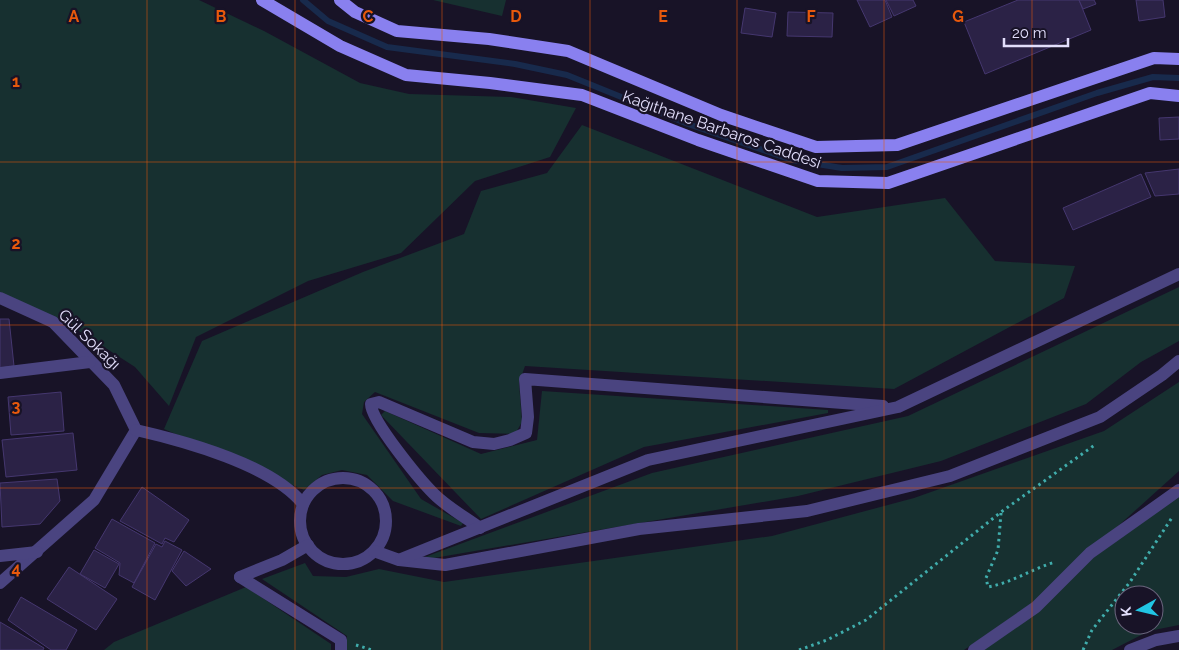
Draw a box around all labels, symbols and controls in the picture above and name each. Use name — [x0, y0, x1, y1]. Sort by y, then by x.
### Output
text: A — [69, 7, 80, 26]
text: B — [216, 7, 227, 26]
text: C — [363, 7, 374, 26]
text: D — [510, 7, 522, 26]
text: E — [658, 7, 668, 26]
text: F — [806, 7, 816, 26]
text: G — [952, 7, 964, 26]
scale bar — [1004, 15, 1068, 47]
text: 20 m — [1012, 24, 1047, 42]
text: 1 — [12, 72, 20, 91]
street label: Kağıthane Barbaros Caddesi — [620, 86, 824, 172]
text: 2 — [11, 234, 21, 253]
street label: Gül Sokağı — [55, 305, 125, 374]
text: 3 — [12, 397, 21, 416]
text: 4 — [11, 559, 21, 578]
north arrow — [1114, 585, 1164, 635]
text: K — [1117, 605, 1135, 618]

